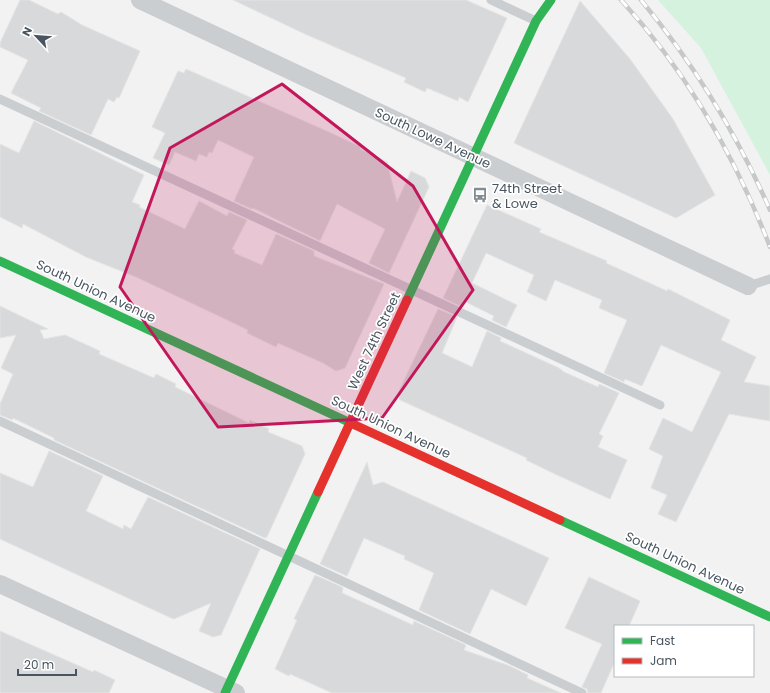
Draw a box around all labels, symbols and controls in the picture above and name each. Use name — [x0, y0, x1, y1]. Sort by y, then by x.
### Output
north arrow — [16, 16, 56, 56]
text: N — [18, 24, 36, 39]
street label: South Lowe Avenue — [372, 103, 494, 173]
place label: 74th Street & Lowe — [492, 179, 562, 213]
bus stop icon: 74th Street & Lowe — [471, 186, 489, 204]
street label: South Union Avenue — [33, 255, 159, 327]
street label: West 74th Street — [343, 289, 405, 393]
street label: South Union Avenue — [328, 391, 454, 463]
street label: South Union Avenue — [622, 527, 748, 599]
legend — [614, 625, 754, 677]
text: Fast — [650, 632, 675, 649]
scale bar — [18, 651, 76, 677]
text: Jam — [650, 652, 677, 669]
text: 20 m — [24, 656, 54, 673]

